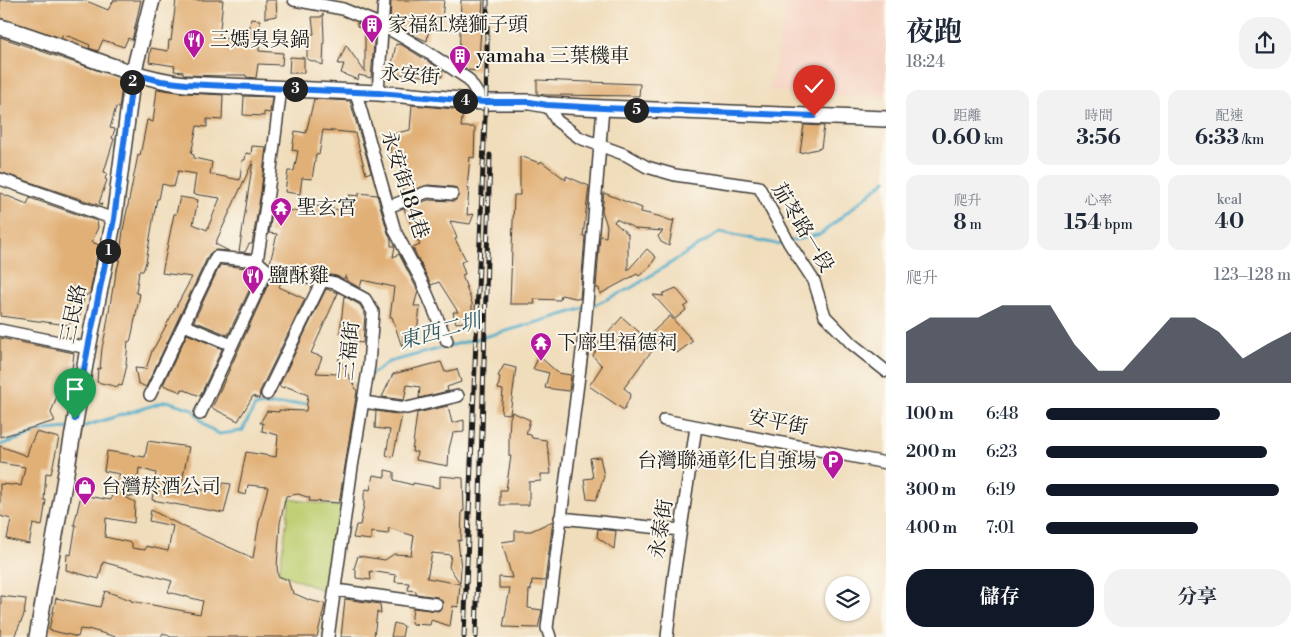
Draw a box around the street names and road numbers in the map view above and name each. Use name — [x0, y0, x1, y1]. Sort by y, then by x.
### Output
street label: 永安街 — [379, 61, 441, 91]
street label: 永安街184巷 — [375, 128, 433, 242]
street label: 茄苳路一段 — [766, 179, 838, 277]
street label: 三民路 — [56, 282, 92, 346]
street label: 三福街 — [334, 320, 366, 382]
street label: 安平街 — [746, 405, 810, 441]
street label: 永泰街 — [645, 497, 679, 561]

